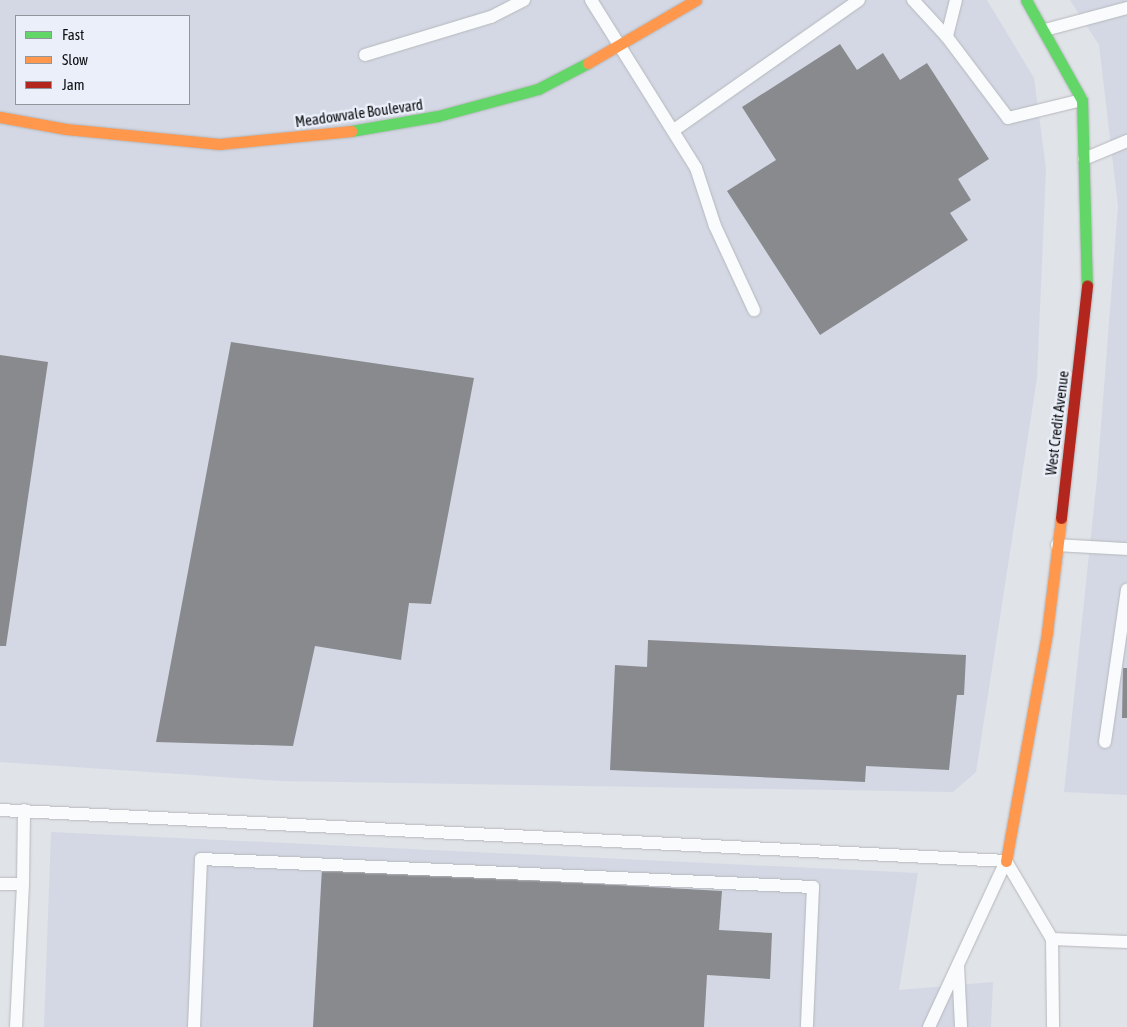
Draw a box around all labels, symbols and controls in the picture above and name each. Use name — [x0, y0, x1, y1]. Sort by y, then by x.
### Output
legend — [15, 15, 190, 105]
text: Fast — [62, 26, 84, 43]
text: Slow — [62, 51, 88, 68]
text: Jam — [62, 76, 85, 93]
street label: Meadowvale Boulevard — [294, 95, 424, 131]
street label: West Credit Avenue — [1042, 370, 1072, 476]

